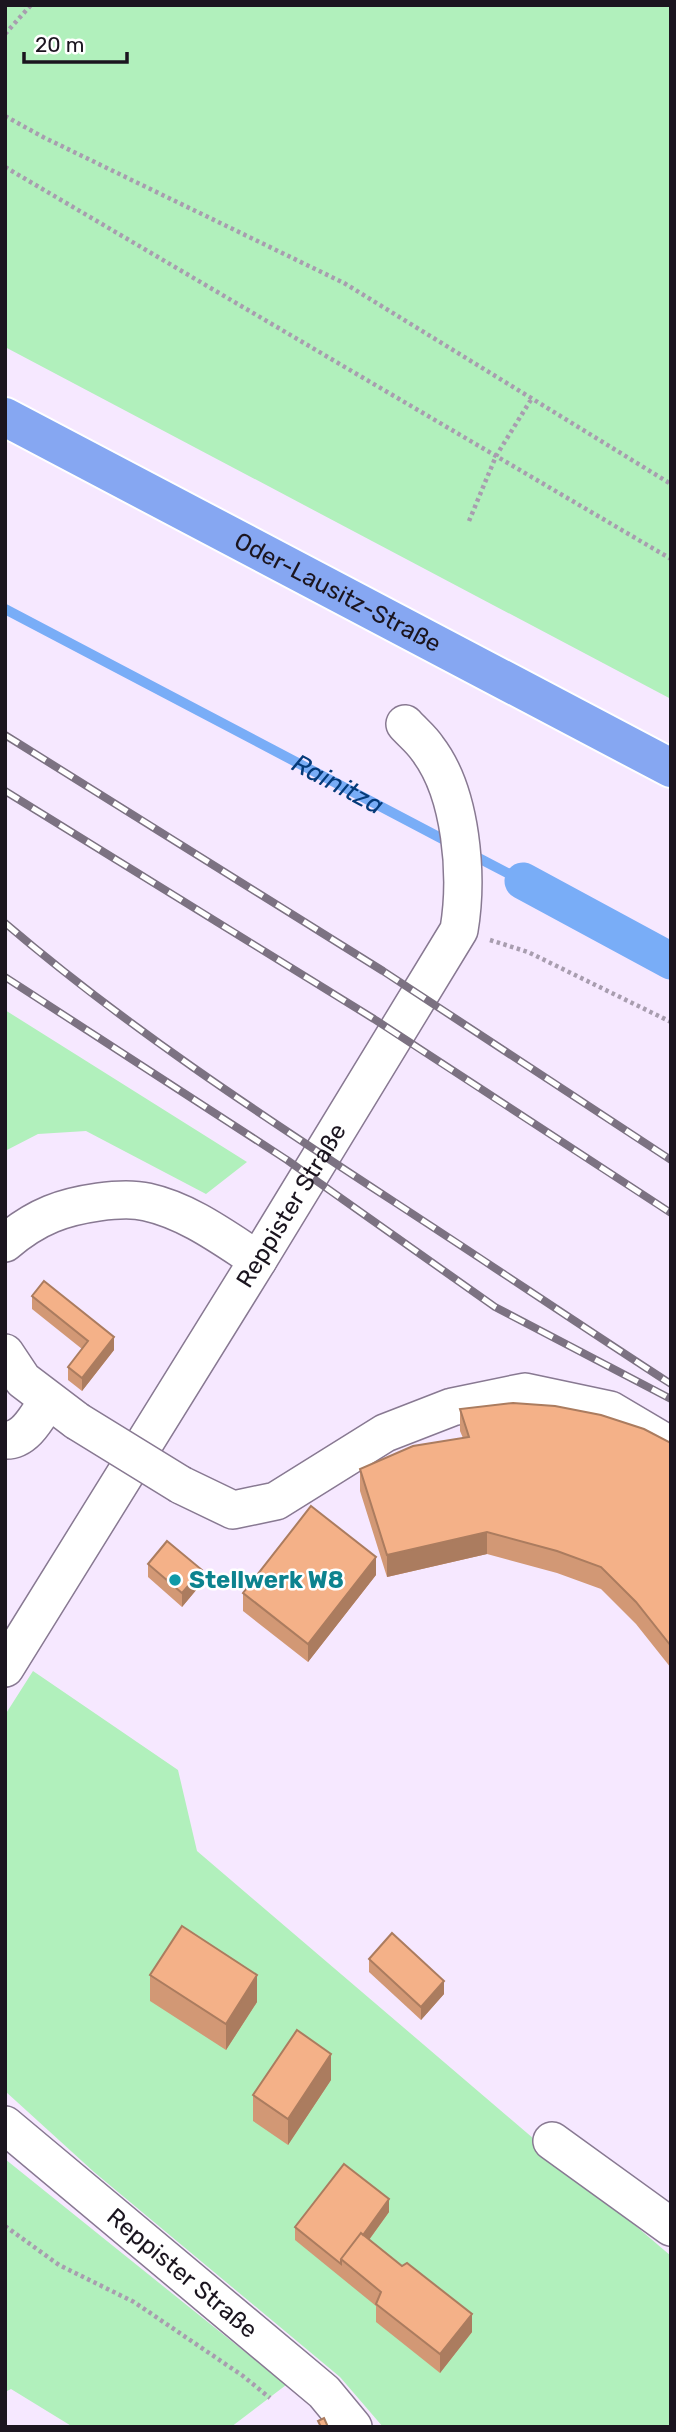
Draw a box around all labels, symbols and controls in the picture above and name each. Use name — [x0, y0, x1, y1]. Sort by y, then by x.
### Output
scale bar — [24, 21, 128, 65]
text: 20 m — [35, 32, 84, 57]
street label: Oder-Lausitz-Straße — [230, 526, 446, 658]
water label: Rainitza — [287, 748, 389, 821]
street label: Reppister Straße — [230, 1118, 352, 1293]
place label: Stellwerk W8 — [189, 1566, 344, 1594]
marker: Stellwerk W8 — [167, 1572, 183, 1588]
street label: Reppister Straße — [101, 2202, 263, 2344]

